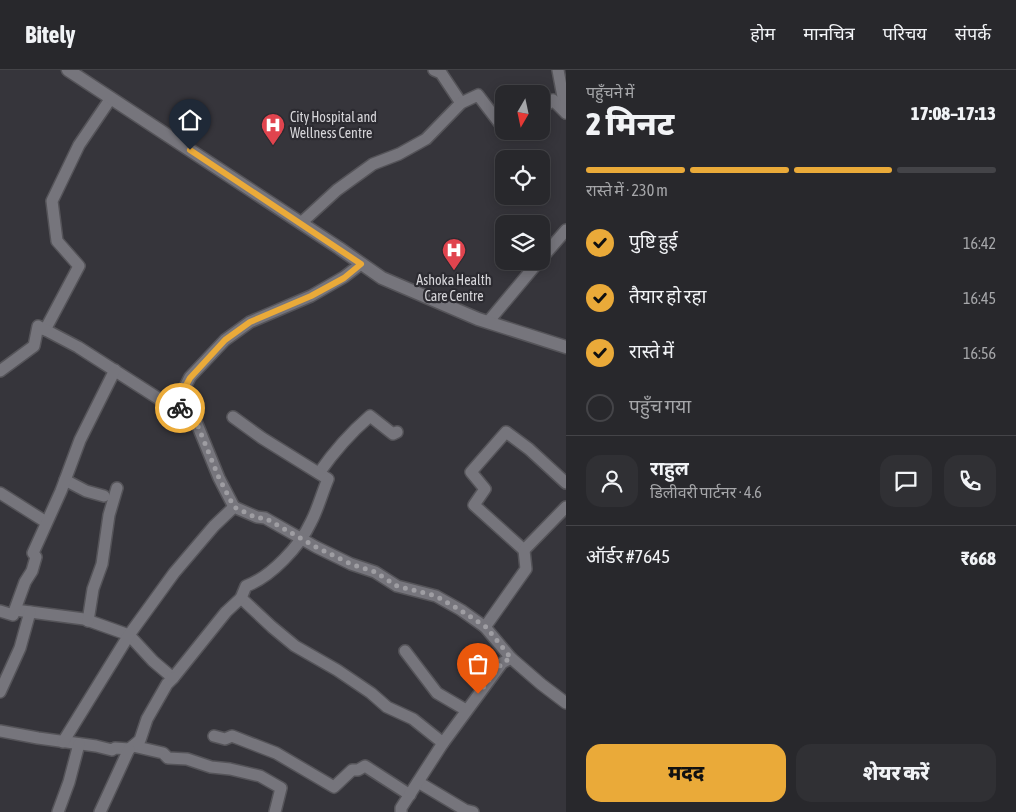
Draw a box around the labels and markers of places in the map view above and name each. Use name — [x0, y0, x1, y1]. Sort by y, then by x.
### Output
pin — [169, 99, 211, 150]
place label: City Hospital and Wellness Centre — [290, 109, 377, 141]
hospital icon: City Hospital and Wellness Centre — [260, 112, 286, 146]
hospital icon: Ashoka Health Care Centre — [441, 237, 467, 271]
place label: Ashoka Health Care Centre — [416, 272, 492, 304]
pin — [457, 643, 499, 694]

